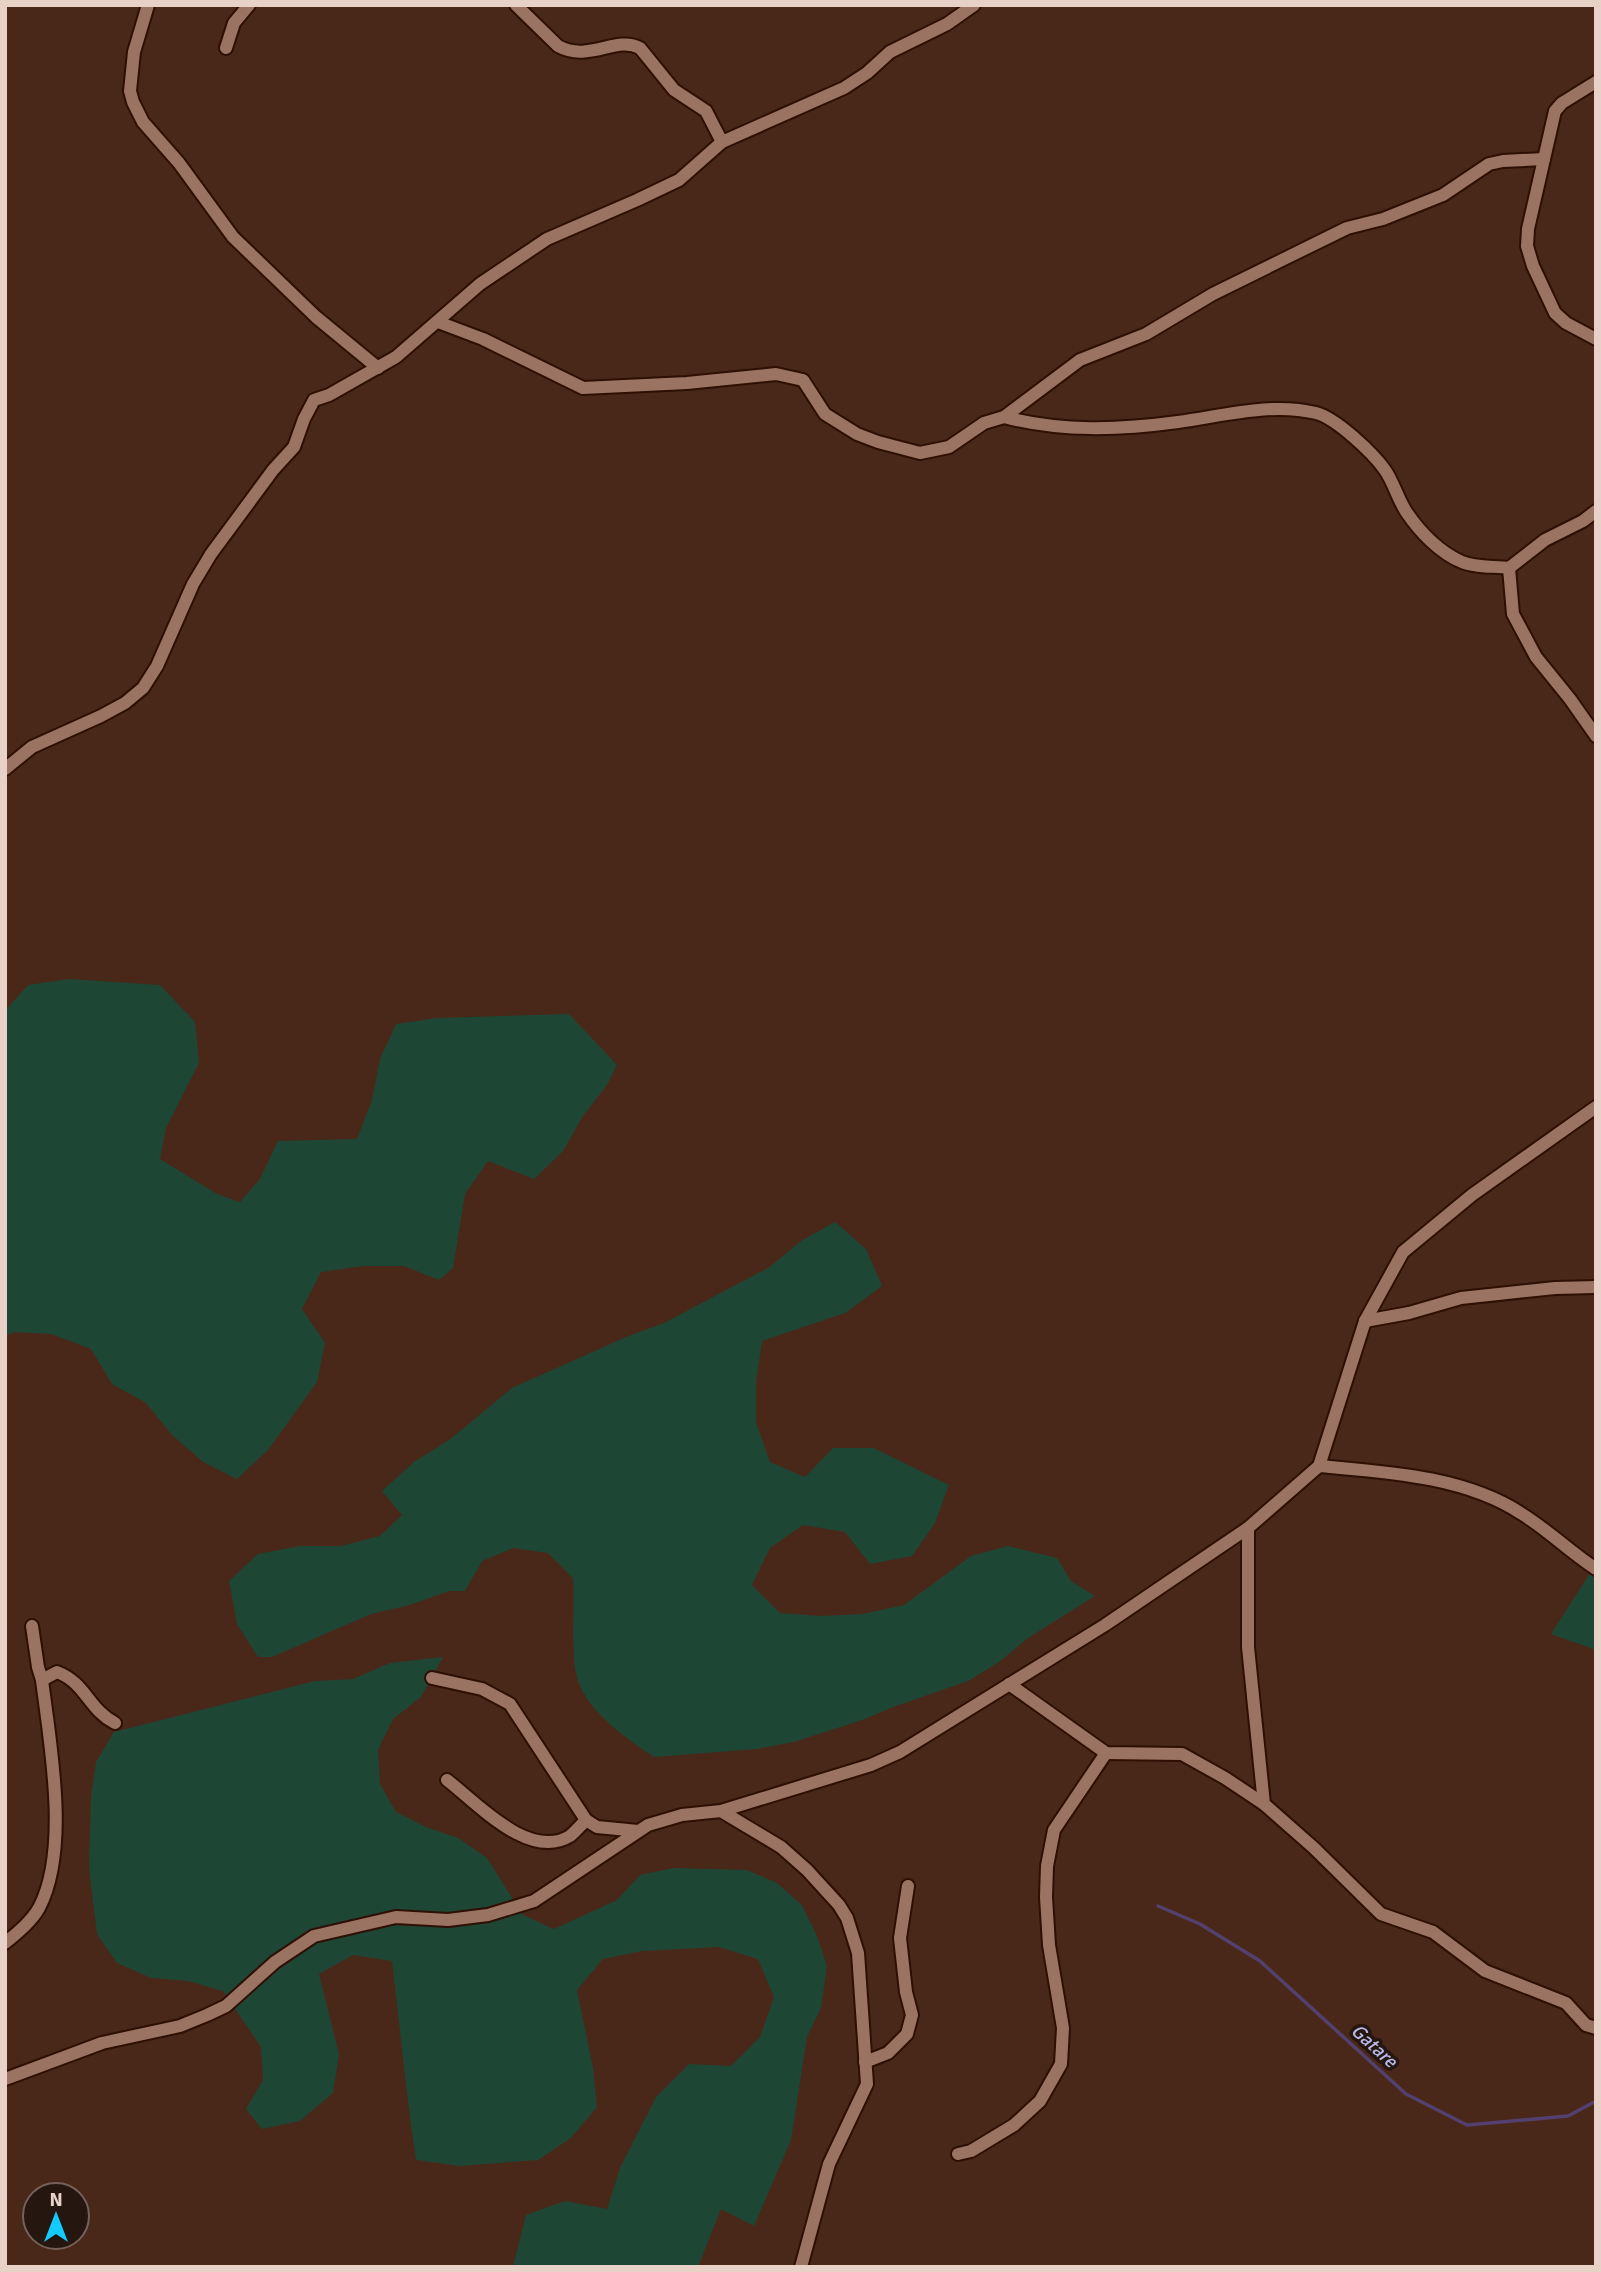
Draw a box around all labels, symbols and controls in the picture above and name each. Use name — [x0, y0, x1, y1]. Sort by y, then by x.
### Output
water label: Gatare — [1346, 2019, 1403, 2074]
north arrow — [21, 2181, 91, 2251]
text: N — [49, 2188, 63, 2212]

